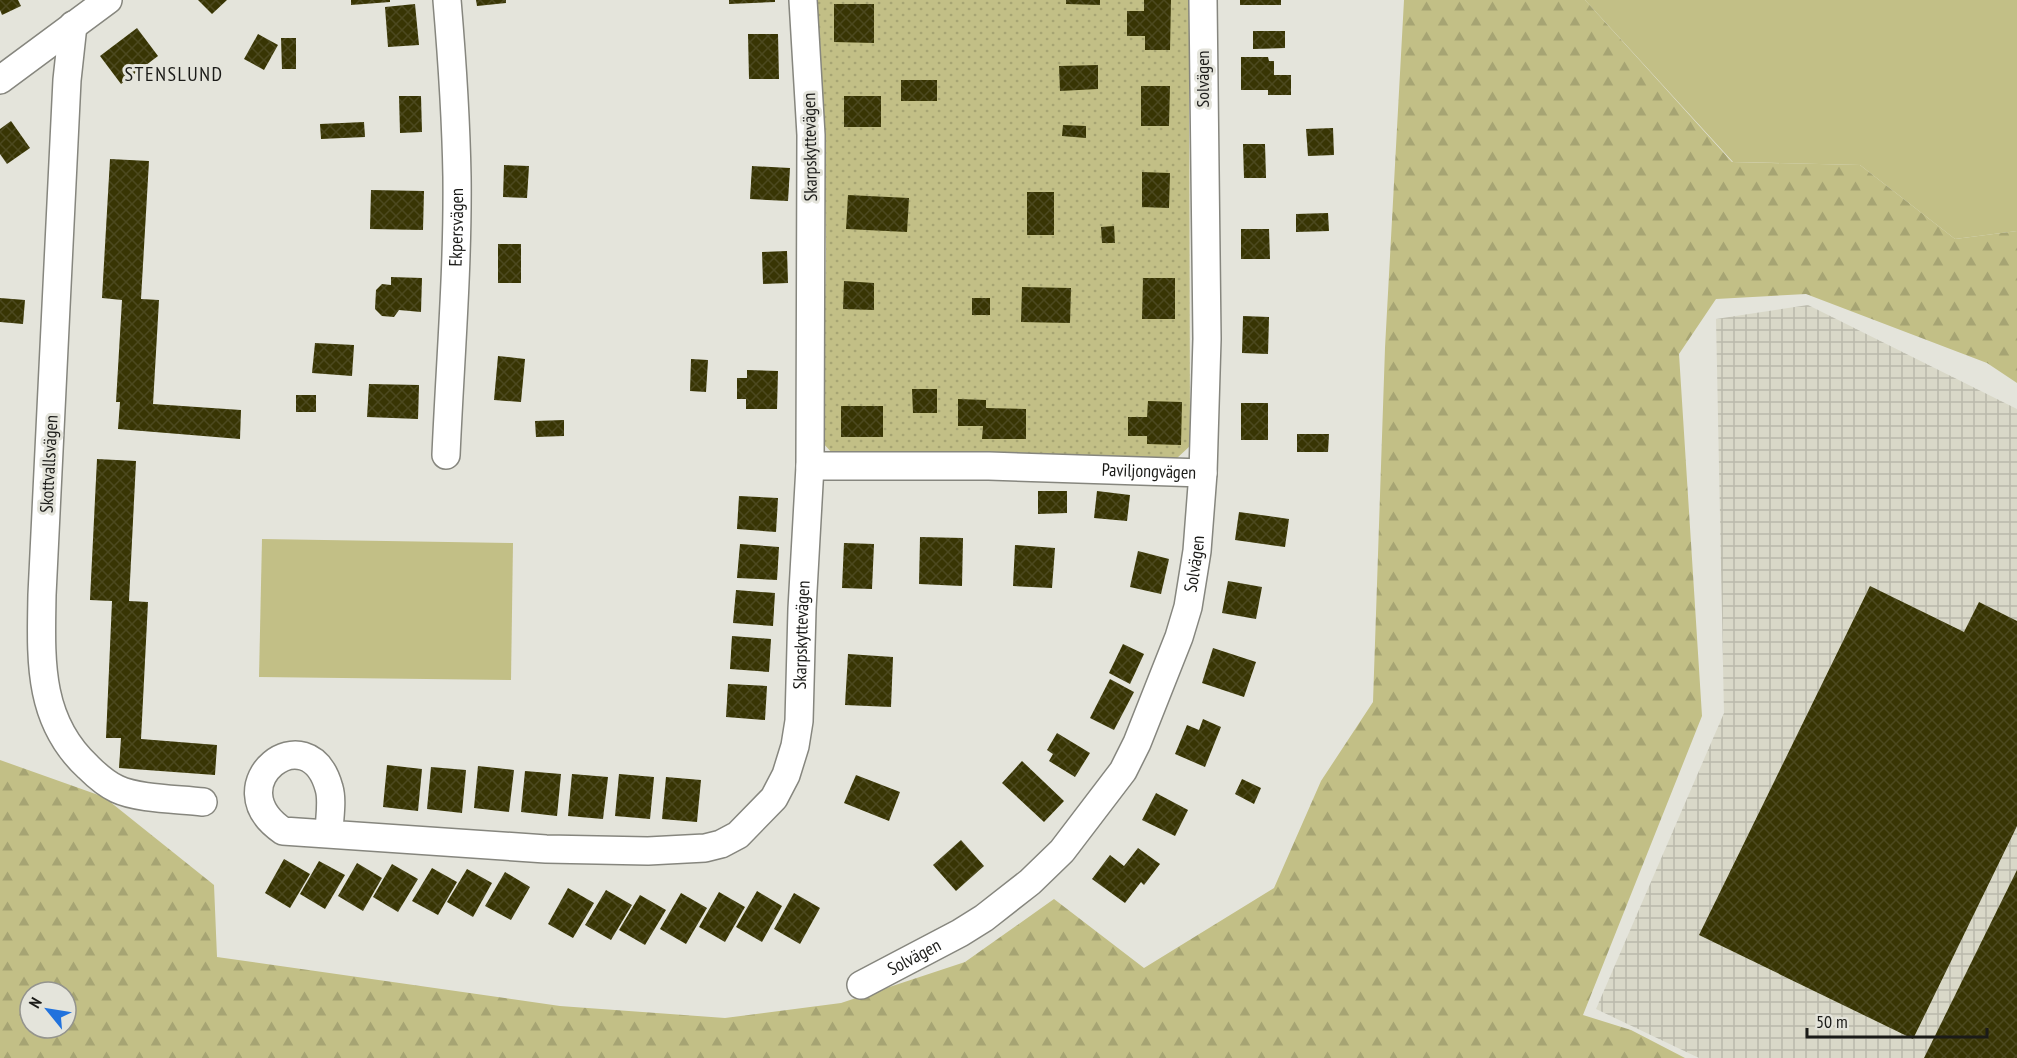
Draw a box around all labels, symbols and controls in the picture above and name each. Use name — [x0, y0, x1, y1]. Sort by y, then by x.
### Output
street label: Solvägen — [1191, 51, 1214, 107]
district label: STENSLUND — [125, 61, 223, 87]
street label: Skarpskyttevägen — [797, 92, 822, 202]
street label: Ekpersvägen — [444, 188, 468, 267]
street label: Skottvallsvägen — [34, 414, 63, 514]
street label: Paviljongvägen — [1101, 458, 1197, 484]
street label: Solvägen — [1179, 535, 1209, 594]
street label: Skarpskyttevägen — [788, 580, 815, 690]
street label: Solvägen — [883, 933, 944, 980]
north arrow — [18, 980, 78, 1040]
text: N — [24, 994, 46, 1011]
scale bar — [1807, 1001, 1987, 1039]
text: 50 m — [1816, 1010, 1848, 1033]

